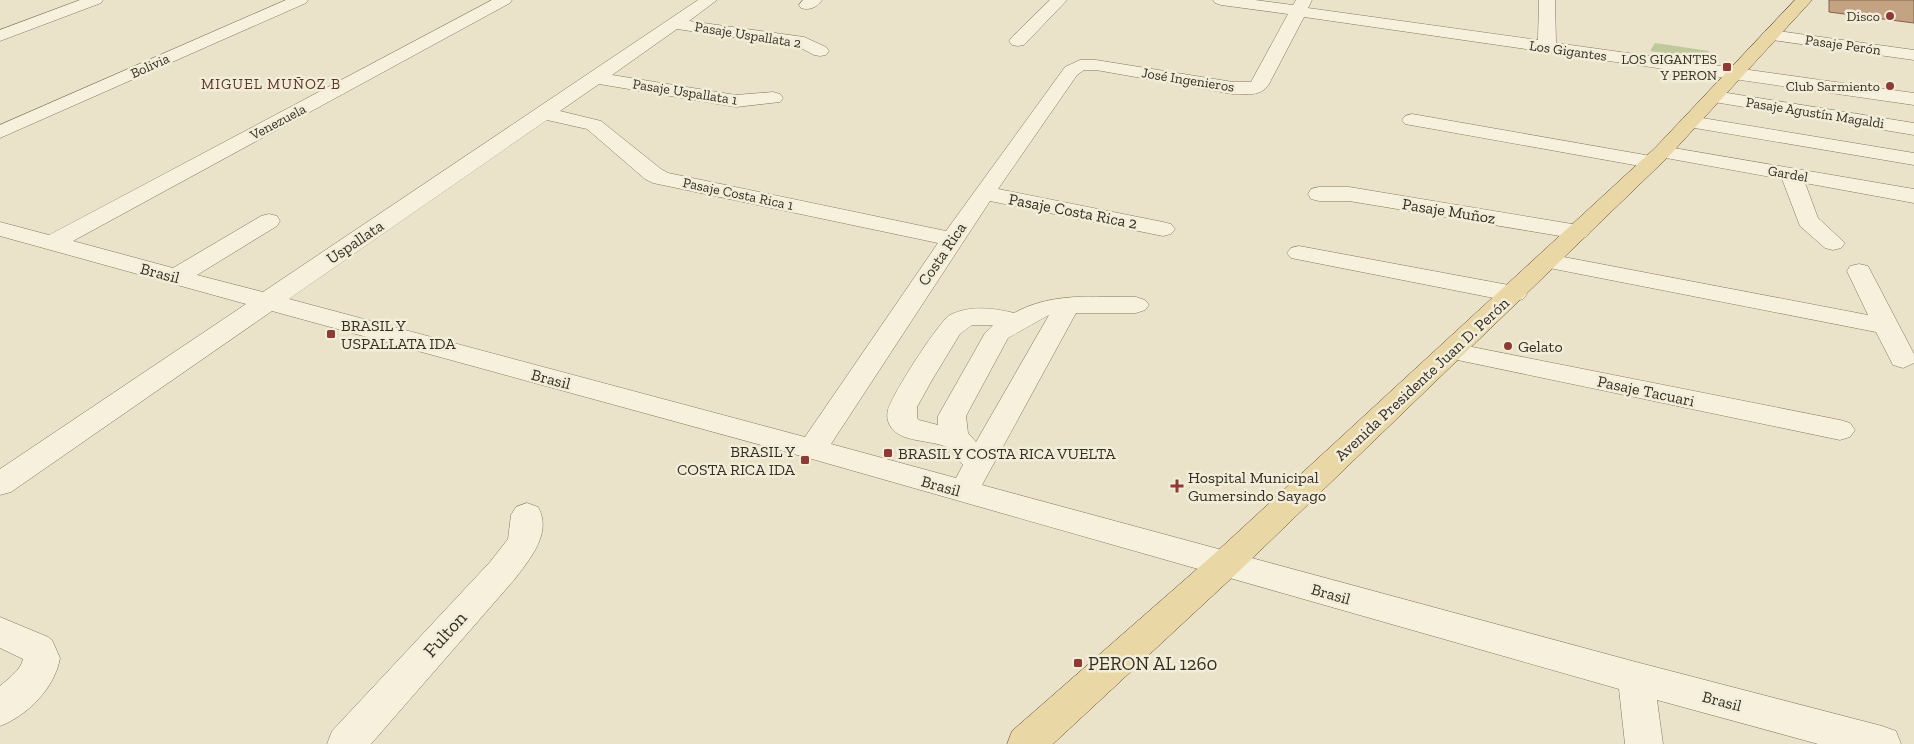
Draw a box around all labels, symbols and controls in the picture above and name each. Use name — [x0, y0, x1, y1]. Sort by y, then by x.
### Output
place label: Disco — [1846, 8, 1880, 25]
marker: Disco — [1884, 10, 1896, 22]
street label: Pasaje Uspallata 2 — [693, 18, 803, 52]
street label: Pasaje Perón — [1804, 31, 1882, 59]
street label: Los Gigantes — [1528, 37, 1608, 65]
street label: Bolivia — [128, 50, 172, 82]
place label: LOS GIGANTES Y PERON — [1621, 51, 1717, 84]
marker: LOS GIGANTES Y PERON — [1721, 61, 1733, 73]
street label: José Ingenieros — [1140, 64, 1236, 96]
district label: MIGUEL MUÑOZ B — [201, 75, 341, 93]
street label: Pasaje Uspallata 1 — [631, 75, 739, 109]
place label: Club Sarmiento — [1786, 78, 1880, 95]
marker: Club Sarmiento — [1884, 80, 1896, 92]
street label: Pasaje Agustín Magaldi — [1745, 94, 1886, 132]
street label: Venezuela — [246, 100, 309, 144]
street label: Gardel — [1767, 162, 1810, 186]
street label: Pasaje Costa Rica 1 — [681, 174, 795, 214]
street label: Pasaje Costa Rica 2 — [1007, 189, 1139, 233]
street label: Pasaje Muñoz — [1401, 194, 1497, 228]
street label: Uspallata — [323, 216, 387, 268]
street label: Costa Rica — [914, 218, 970, 289]
street label: Brasil — [138, 259, 182, 287]
street label: Avenida Presidente Juan D. Perón — [1331, 293, 1513, 465]
place label: BRASIL Y USPALLATA IDA — [341, 316, 456, 353]
marker: BRASIL Y USPALLATA IDA — [325, 328, 337, 340]
place label: Gelato — [1518, 337, 1563, 356]
marker: Gelato — [1502, 340, 1514, 352]
street label: Brasil — [529, 365, 573, 393]
street label: Pasaje Tacuari — [1596, 371, 1697, 411]
place label: BRASIL Y COSTA RICA IDA — [677, 442, 796, 479]
place label: BRASIL Y COSTA RICA VUELTA — [898, 444, 1116, 463]
marker: BRASIL Y COSTA RICA VUELTA — [882, 447, 894, 459]
marker: BRASIL Y COSTA RICA IDA — [799, 454, 811, 466]
place label: Hospital Municipal Gumersindo Sayago — [1188, 468, 1326, 505]
street label: Brasil — [919, 471, 963, 501]
marker: Hospital Municipal Gumersindo Sayago — [1170, 479, 1184, 493]
street label: Brasil — [1309, 579, 1353, 609]
street label: Fulton — [418, 606, 472, 662]
place label: PERON AL 1260 — [1088, 652, 1218, 675]
marker: PERON AL 1260 — [1072, 657, 1084, 669]
street label: Brasil — [1700, 687, 1744, 715]

